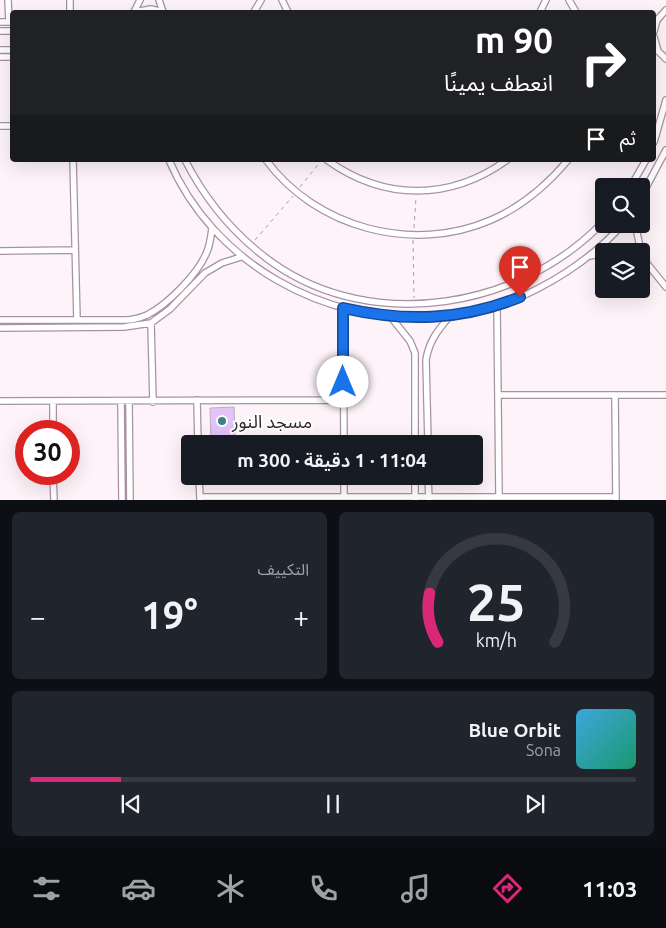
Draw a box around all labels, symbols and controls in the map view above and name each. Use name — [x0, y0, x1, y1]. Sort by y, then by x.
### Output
text: 90 m — [475, 20, 553, 60]
icon: right — [571, 30, 636, 95]
text: انعطف يمينًا — [444, 70, 553, 95]
icon: arrive — [582, 125, 610, 153]
text: ثم — [620, 127, 636, 149]
map controls — [595, 178, 650, 298]
button: search — [595, 178, 650, 233]
button: layers — [595, 243, 650, 298]
pin — [499, 246, 541, 297]
icon: arrive — [506, 253, 534, 281]
position arrow — [316, 355, 368, 407]
place label: مسجد النور — [231, 411, 312, 433]
marker: مسجد النور — [216, 415, 228, 427]
speed limit sign: 30 — [15, 420, 80, 485]
text: 11:04 · 1 دقيقة · 300 m — [237, 449, 427, 471]
text: التكييف — [257, 560, 309, 578]
text: 25 — [467, 573, 526, 631]
text: 19° — [141, 594, 198, 636]
text: − — [30, 601, 46, 632]
text: + — [293, 601, 309, 632]
text: km/h — [476, 630, 517, 650]
text: Blue Orbit — [468, 719, 561, 741]
text: Sona — [526, 741, 561, 759]
icon: previous — [117, 790, 145, 818]
icon: pause — [319, 790, 347, 818]
icon: next — [521, 790, 549, 818]
icon: filters — [29, 871, 64, 906]
icon: car — [121, 871, 156, 906]
icon: climate — [213, 871, 248, 906]
icon: phone — [306, 871, 341, 906]
icon: music — [398, 871, 433, 906]
icon: directions — [490, 871, 525, 906]
text: 11:03 — [582, 876, 637, 901]

